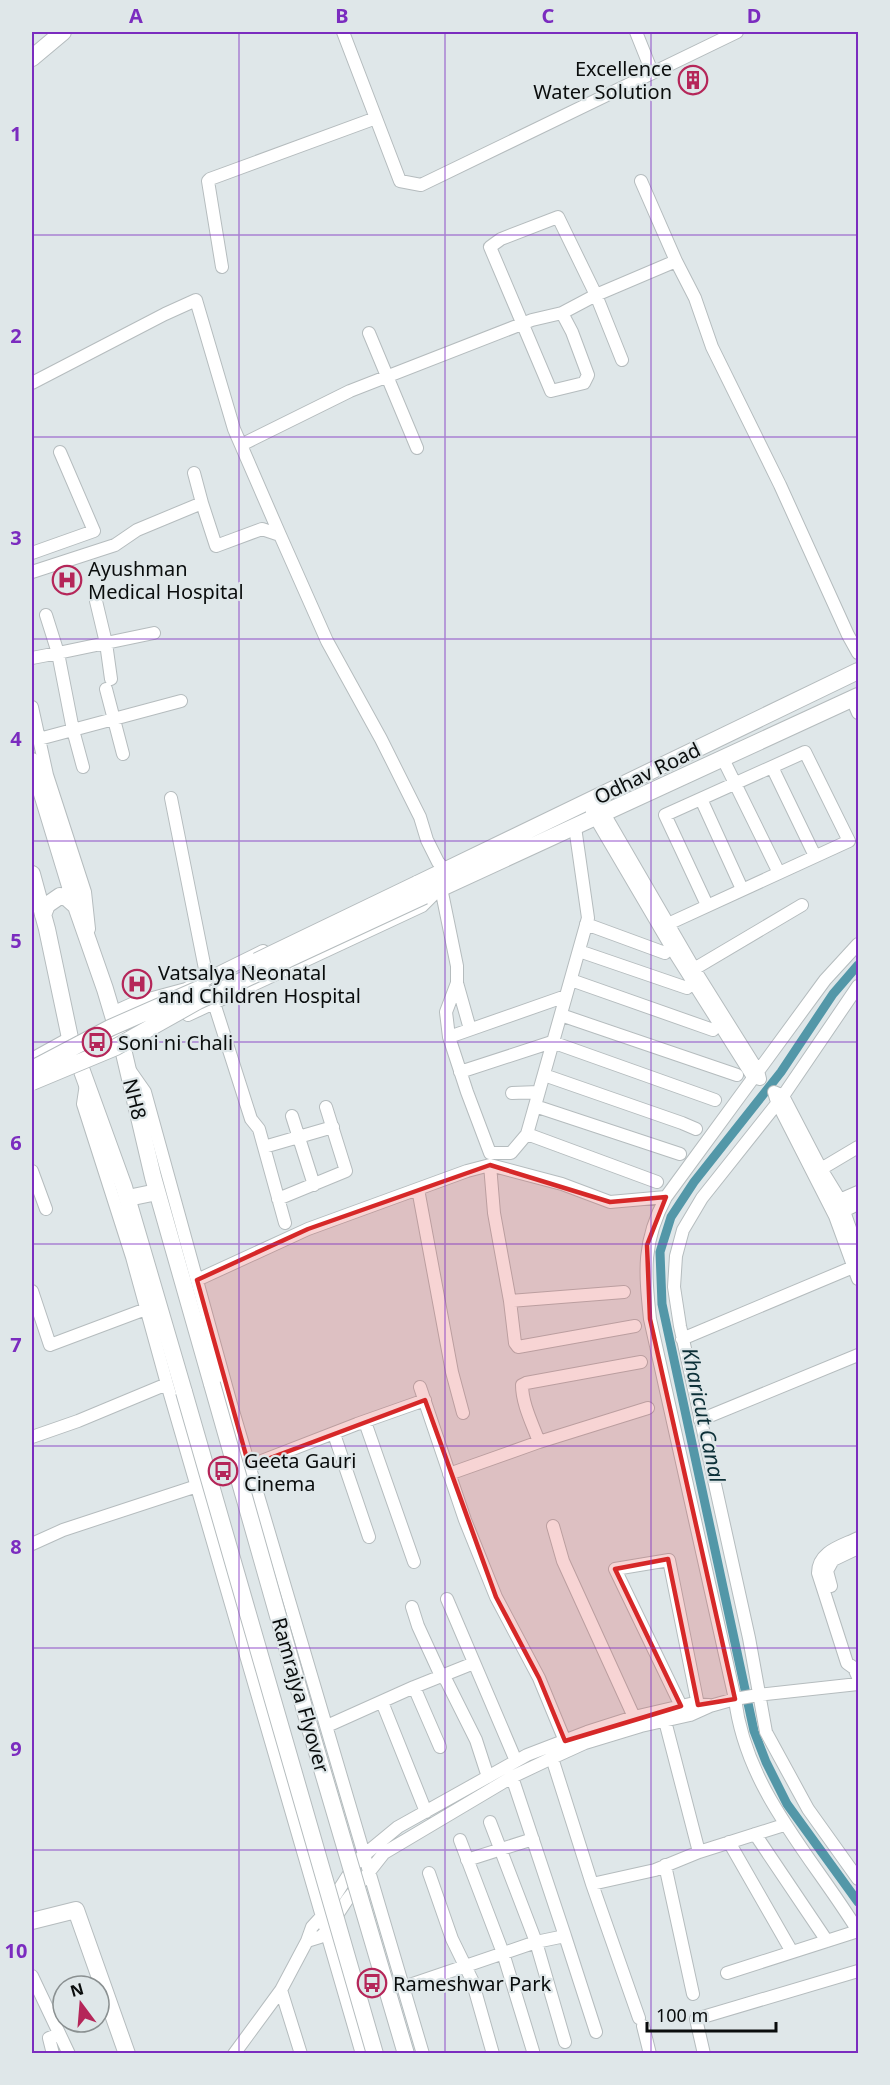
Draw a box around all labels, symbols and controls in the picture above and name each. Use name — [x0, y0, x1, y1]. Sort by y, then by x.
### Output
text: A — [129, 2, 143, 29]
text: B — [335, 2, 349, 29]
text: C — [542, 2, 555, 29]
text: D — [747, 2, 761, 29]
place label: Excellence Water Solution — [533, 55, 672, 105]
building icon: Excellence Water Solution — [677, 64, 709, 96]
text: 1 — [10, 120, 22, 147]
text: 2 — [10, 322, 22, 349]
text: 3 — [10, 524, 22, 551]
place label: Ayushman Medical Hospital — [88, 555, 244, 605]
hospital icon: Ayushman Medical Hospital — [51, 564, 83, 596]
text: 4 — [10, 725, 22, 752]
street label: Odhav Road — [589, 736, 705, 810]
text: 5 — [10, 927, 22, 954]
place label: Vatsalya Neonatal and Children Hospital — [158, 959, 361, 1009]
hospital icon: Vatsalya Neonatal and Children Hospital — [121, 968, 153, 1000]
bus stop icon: Soni ni Chali — [81, 1026, 113, 1058]
place label: Soni ni Chali — [118, 1029, 233, 1056]
street label: NH8 — [117, 1076, 153, 1122]
text: 6 — [10, 1129, 22, 1156]
text: 7 — [10, 1331, 22, 1358]
water label: Kharicut Canal — [676, 1345, 732, 1486]
place label: Geeta Gauri Cinema — [244, 1447, 356, 1497]
bus stop icon: Geeta Gauri Cinema — [207, 1455, 239, 1487]
text: 8 — [10, 1533, 22, 1560]
street label: Ramrajya Flyover — [266, 1614, 336, 1776]
text: 9 — [10, 1735, 22, 1762]
text: 10 — [5, 1937, 27, 1964]
bus stop icon: Rameshwar Park — [356, 1967, 388, 1999]
place label: Rameshwar Park — [393, 1970, 552, 1997]
north arrow — [51, 1974, 111, 2034]
text: N — [68, 1977, 86, 2002]
scale bar — [647, 1995, 776, 2033]
text: 100 m — [656, 2003, 708, 2027]

